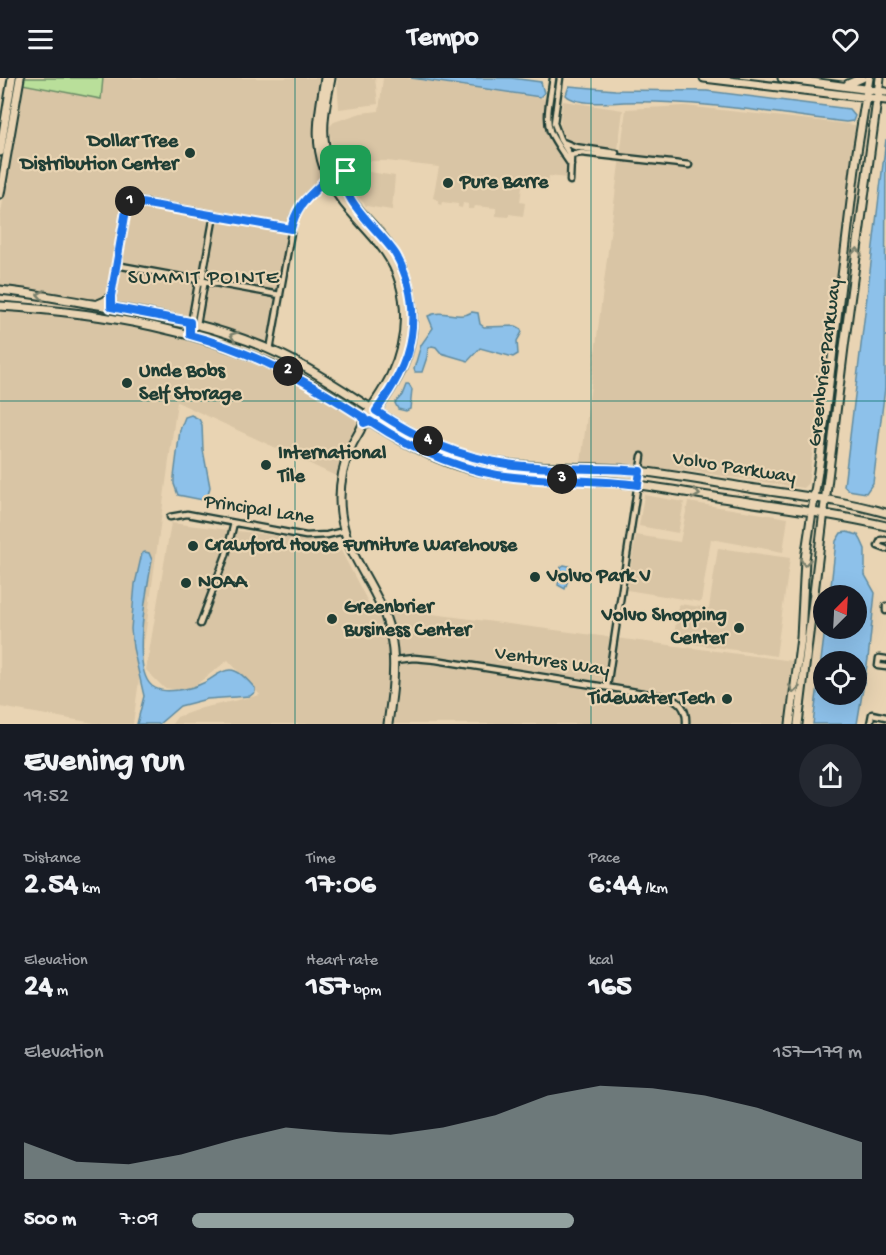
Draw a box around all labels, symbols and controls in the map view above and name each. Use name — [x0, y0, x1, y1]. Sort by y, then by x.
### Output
icon: menu — [24, 23, 57, 56]
text: Tempo — [408, 23, 478, 55]
icon: heart — [829, 23, 862, 56]
place label: Dollar Tree Distribution Center — [18, 131, 180, 177]
pin — [320, 145, 371, 196]
marker: Dollar Tree Distribution Center — [183, 146, 197, 160]
icon: arrive — [329, 154, 362, 187]
place label: Pure Barre — [459, 172, 549, 195]
marker: Pure Barre — [441, 176, 455, 190]
pin: 1 — [115, 186, 145, 216]
text: 1 — [127, 191, 133, 210]
one-way arrow — [850, 248, 863, 257]
district label: SUMMIT POINTE — [128, 267, 280, 292]
street label: Greenbrier Parkway — [804, 278, 848, 448]
one-way arrow — [36, 289, 46, 302]
one-way arrow — [229, 330, 240, 343]
pin: 2 — [273, 356, 303, 386]
place label: Uncle Bobs Self Storage — [139, 361, 242, 407]
text: 2 — [284, 361, 292, 380]
marker: Uncle Bobs Self Storage — [120, 376, 134, 390]
pin: 4 — [413, 426, 443, 456]
text: 4 — [424, 431, 432, 450]
place label: International Tile — [276, 443, 387, 489]
street label: Volvo Parkway — [670, 448, 797, 490]
marker: International Tile — [259, 458, 273, 472]
pin: 3 — [547, 464, 577, 494]
text: 3 — [558, 469, 566, 488]
one-way arrow — [691, 488, 701, 500]
street label: Principal Lane — [201, 491, 316, 531]
place label: Crawford House Furniture Warehouse — [204, 535, 518, 558]
marker: Crawford House Furniture Warehouse — [186, 539, 200, 553]
one-way arrow — [799, 557, 812, 567]
place label: Volvo Park V — [546, 566, 651, 589]
marker: Volvo Park V — [528, 570, 542, 584]
place label: NOAA — [198, 572, 249, 595]
marker: NOAA — [179, 576, 193, 590]
north arrow — [813, 585, 867, 639]
map controls — [813, 585, 867, 705]
place label: Greenbrier Business Center — [343, 597, 473, 643]
place label: Volvo Shopping Center — [601, 605, 729, 651]
marker: Greenbrier Business Center — [325, 612, 339, 626]
marker: Volvo Shopping Center — [732, 621, 746, 635]
street label: Ventures Way — [492, 642, 611, 683]
button: locate — [813, 651, 867, 705]
one-way arrow — [789, 684, 801, 693]
place label: Tidewater Tech — [586, 688, 715, 711]
marker: Tidewater Tech — [720, 692, 734, 706]
text: Evening run — [24, 744, 184, 782]
button: share — [799, 744, 862, 807]
text: 19:52 — [24, 786, 69, 809]
text: Distance — [24, 850, 81, 869]
text: Time — [306, 850, 336, 869]
text: Pace — [589, 850, 620, 869]
text: 2.54 — [24, 869, 78, 904]
text: 17:06 — [306, 869, 376, 904]
text: 6:44 — [589, 869, 642, 904]
text: km — [78, 880, 100, 899]
text: /km — [642, 880, 668, 899]
text: Elevation — [24, 952, 88, 971]
text: Heart rate — [306, 952, 378, 971]
text: kcal — [589, 952, 614, 971]
text: 24 — [24, 971, 53, 1006]
text: 157 — [306, 971, 350, 1006]
text: 165 — [589, 971, 632, 1006]
text: m — [53, 982, 68, 1001]
text: bpm — [350, 982, 381, 1001]
text: Elevation — [24, 1042, 104, 1065]
text: 157–179 m — [773, 1042, 862, 1065]
text: 500 m — [24, 1209, 76, 1232]
text: 7:09 — [120, 1209, 158, 1232]

